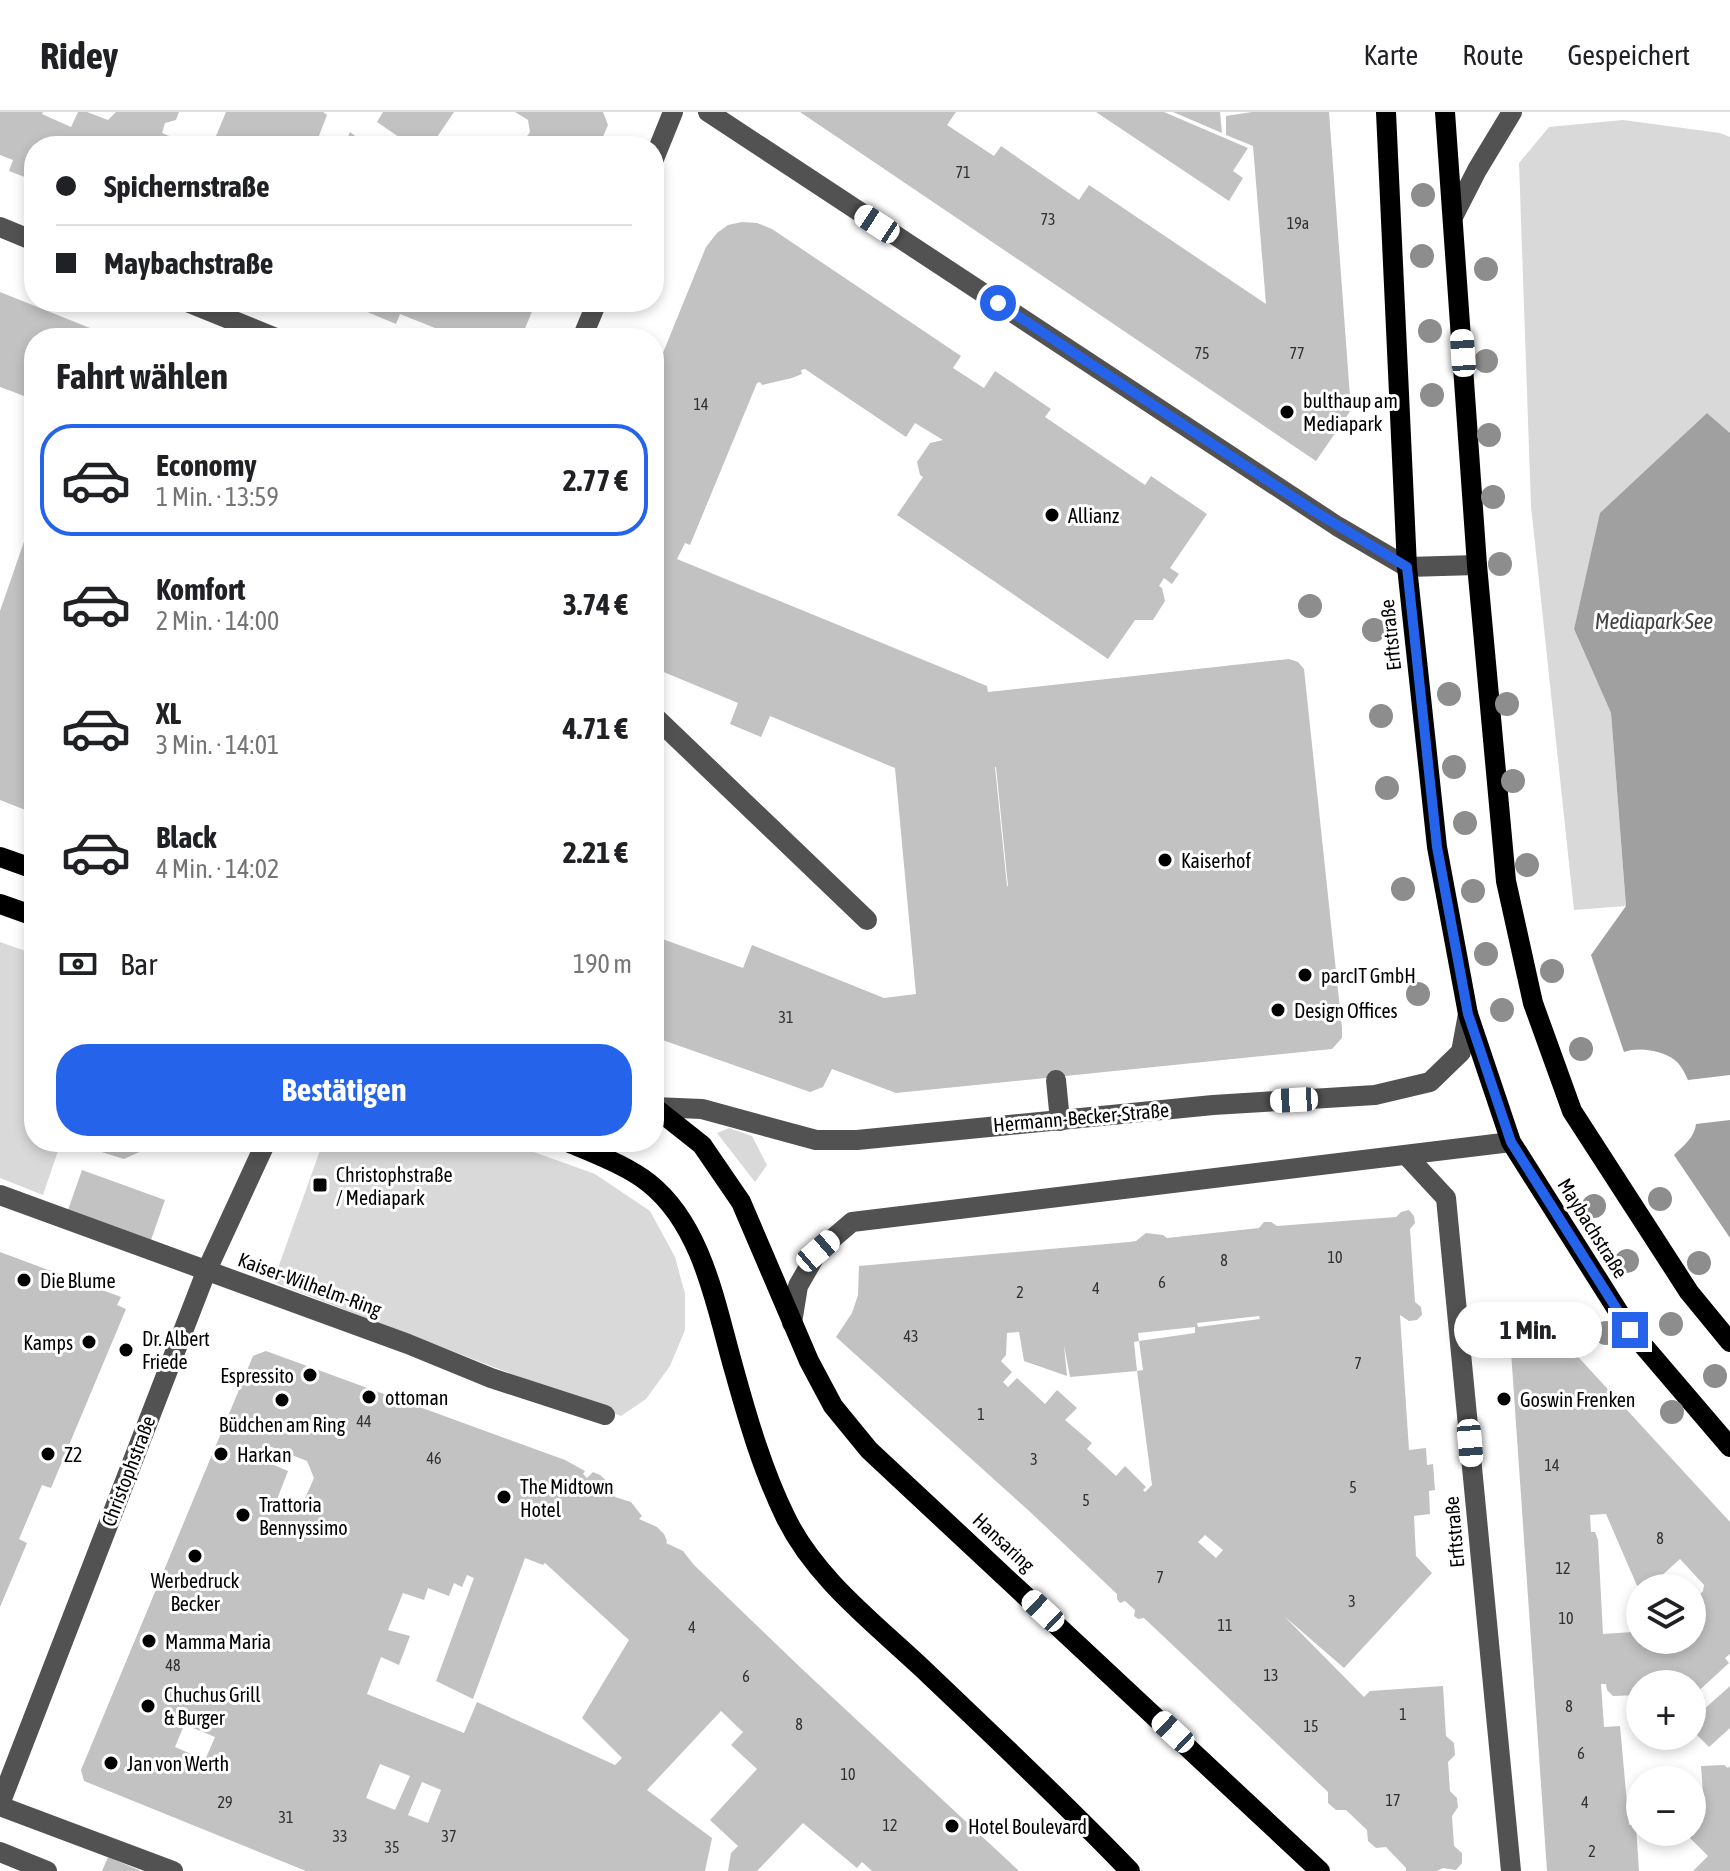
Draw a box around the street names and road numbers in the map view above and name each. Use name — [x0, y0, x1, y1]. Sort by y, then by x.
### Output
street label: Erftstraße — [1375, 598, 1405, 672]
street label: Hermann-Becker-Straße — [992, 1098, 1170, 1136]
street label: Maybachstraße — [1553, 1174, 1633, 1282]
street label: Kaiser-Wilhelm-Ring — [235, 1247, 385, 1321]
street label: Christophstraße — [96, 1412, 160, 1530]
street label: Erftstraße — [1439, 1495, 1469, 1569]
street label: Hansaring — [968, 1508, 1040, 1577]

